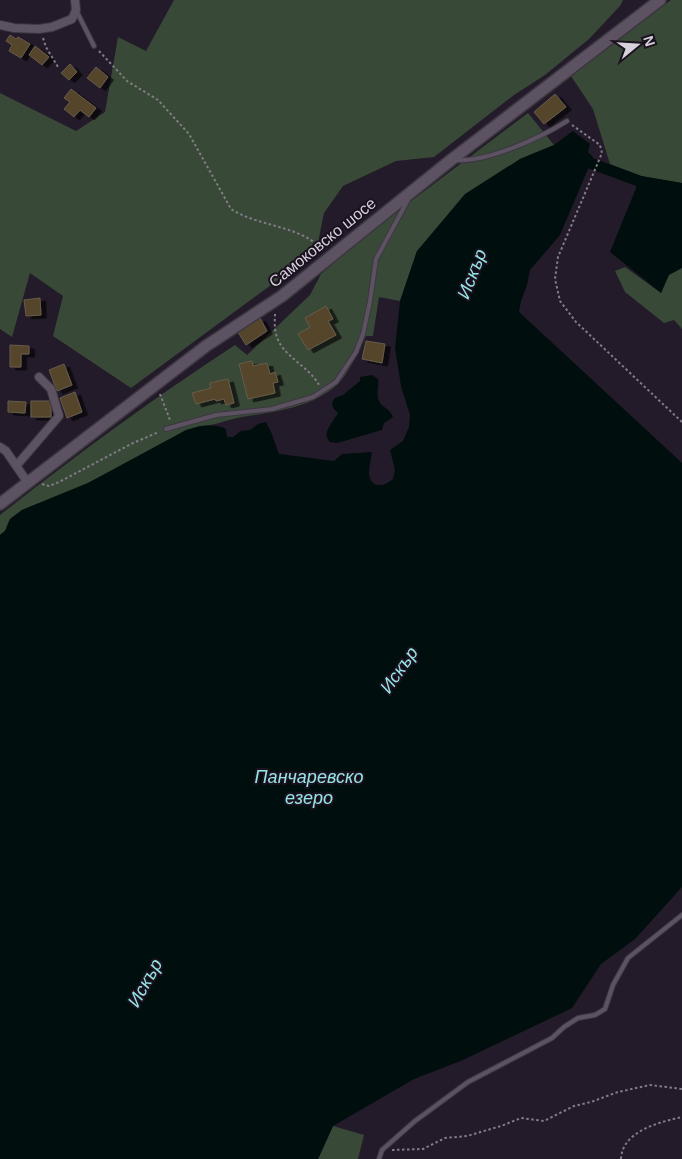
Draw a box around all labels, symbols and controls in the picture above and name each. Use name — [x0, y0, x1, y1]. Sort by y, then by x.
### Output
north arrow — [612, 20, 662, 70]
text: N — [640, 34, 659, 48]
street label: Самоковско шосе — [266, 194, 379, 291]
water label: Искър — [453, 246, 491, 302]
water label: Искър — [376, 643, 422, 697]
water label: Панчаревско езеро — [255, 767, 363, 808]
water label: Искър — [124, 956, 166, 1010]

